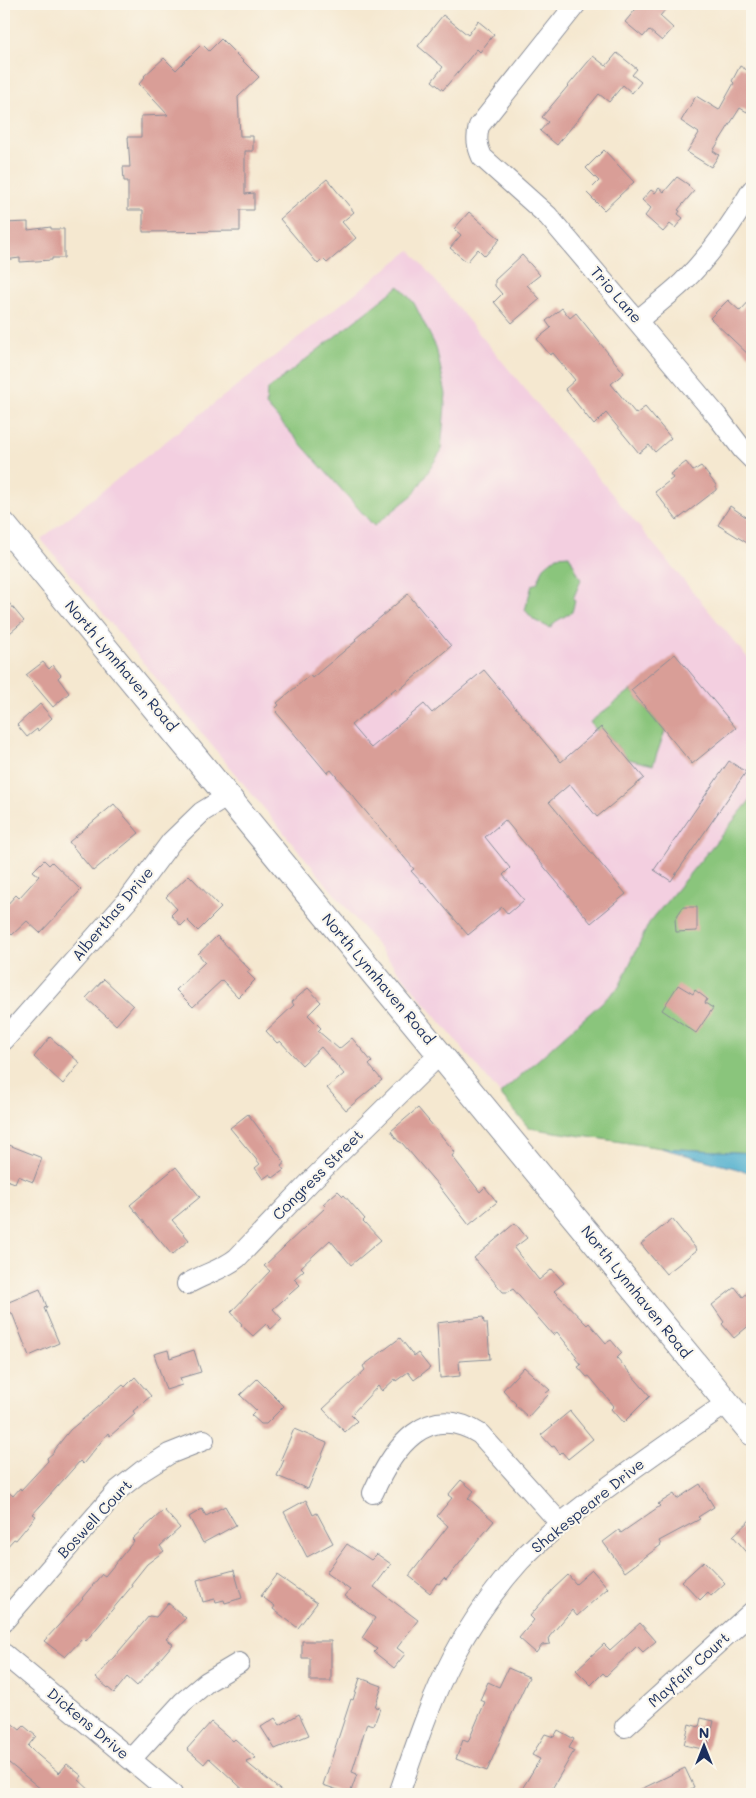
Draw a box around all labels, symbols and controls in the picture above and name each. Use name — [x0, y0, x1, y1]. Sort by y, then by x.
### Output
street label: Trio Lane — [587, 262, 647, 327]
street label: North Lynnhaven Road — [61, 596, 183, 735]
street label: Alberthas Drive — [67, 862, 157, 964]
street label: North Lynnhaven Road — [318, 909, 440, 1048]
street label: Congress Street — [268, 1125, 367, 1224]
street label: North Lynnhaven Road — [577, 1221, 697, 1362]
street label: Shakespeare Drive — [527, 1453, 648, 1557]
street label: Boswell Court — [53, 1475, 136, 1562]
street label: Mayfair Court — [643, 1627, 733, 1711]
street label: Dickens Drive — [44, 1683, 134, 1763]
north arrow — [678, 1720, 728, 1770]
text: N — [699, 1723, 709, 1742]

